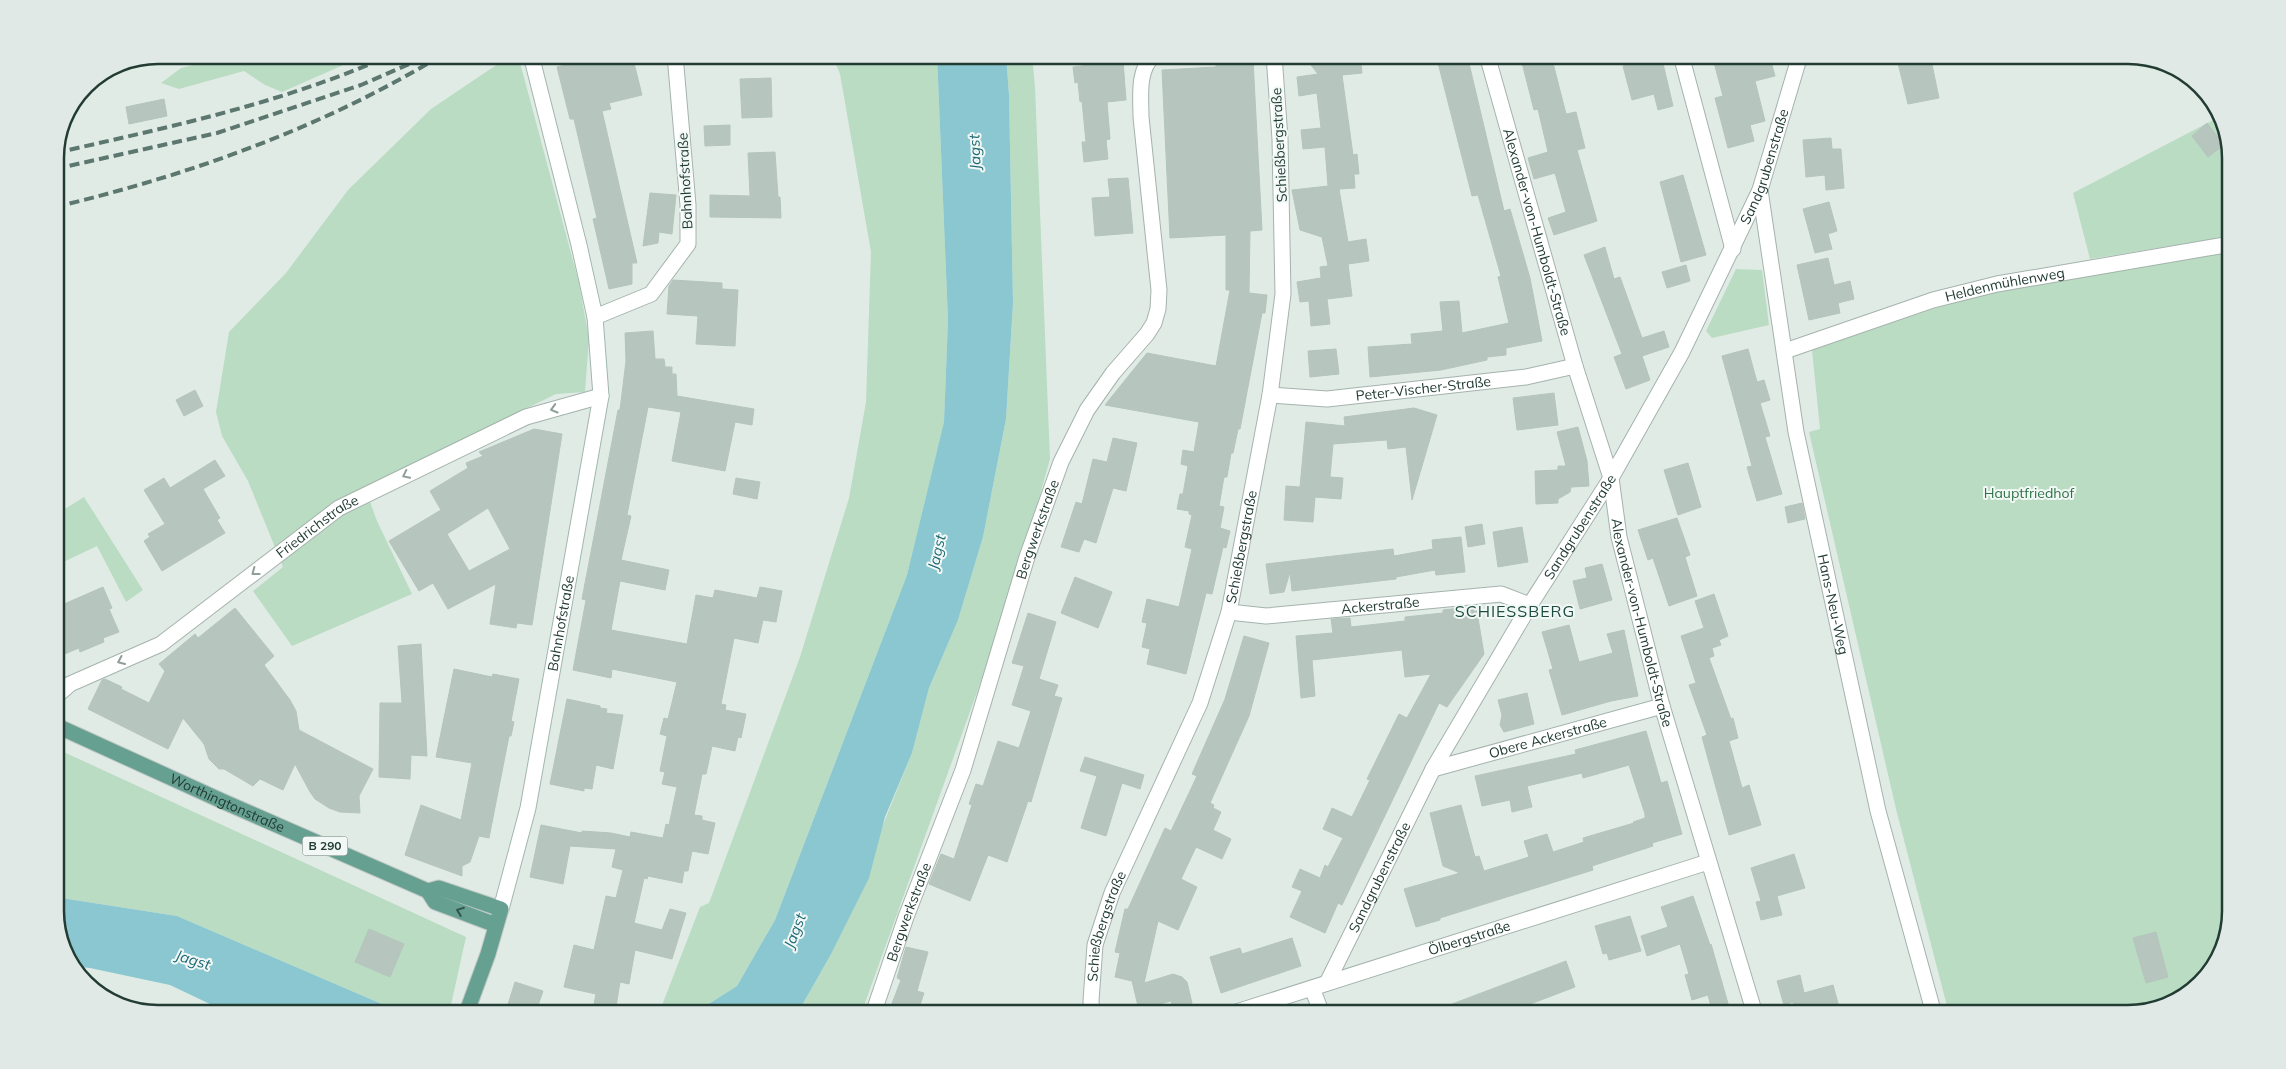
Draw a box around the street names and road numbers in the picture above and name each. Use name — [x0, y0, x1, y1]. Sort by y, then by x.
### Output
street label: Schießbergstraße — [1267, 87, 1291, 203]
street label: Sandgrubenstraße — [1736, 107, 1793, 227]
street label: Alexander-von-Humboldt-Straße — [1499, 126, 1575, 338]
street label: Bahnhofstraße — [673, 132, 697, 230]
street label: Heldenmühlenweg — [1943, 264, 2066, 306]
street label: Peter-Vischer-Straße — [1355, 372, 1492, 405]
street label: Sandgrubenstraße — [1540, 471, 1620, 583]
street label: Bergwerkstraße — [1012, 477, 1063, 581]
street label: Schießbergstraße — [1222, 489, 1261, 605]
street label: Friedrichstraße — [272, 491, 361, 562]
street label: Alexander-von-Humboldt-Straße — [1608, 517, 1677, 729]
street label: Hans-Neu-Weg — [1814, 552, 1853, 656]
street label: Bahnhofstraße — [543, 574, 578, 673]
street label: Ackerstraße — [1340, 593, 1420, 618]
street label: Obere Ackerstraße — [1487, 713, 1609, 762]
street label: Worthingtonstraße — [167, 769, 288, 836]
street label: Sandgrubenstraße — [1344, 819, 1414, 936]
road number: B 290 — [302, 836, 348, 856]
street label: Bergwerkstraße — [882, 860, 935, 964]
street label: Schießbergstraße — [1083, 868, 1130, 982]
street label: Ölbergstraße — [1426, 916, 1513, 959]

